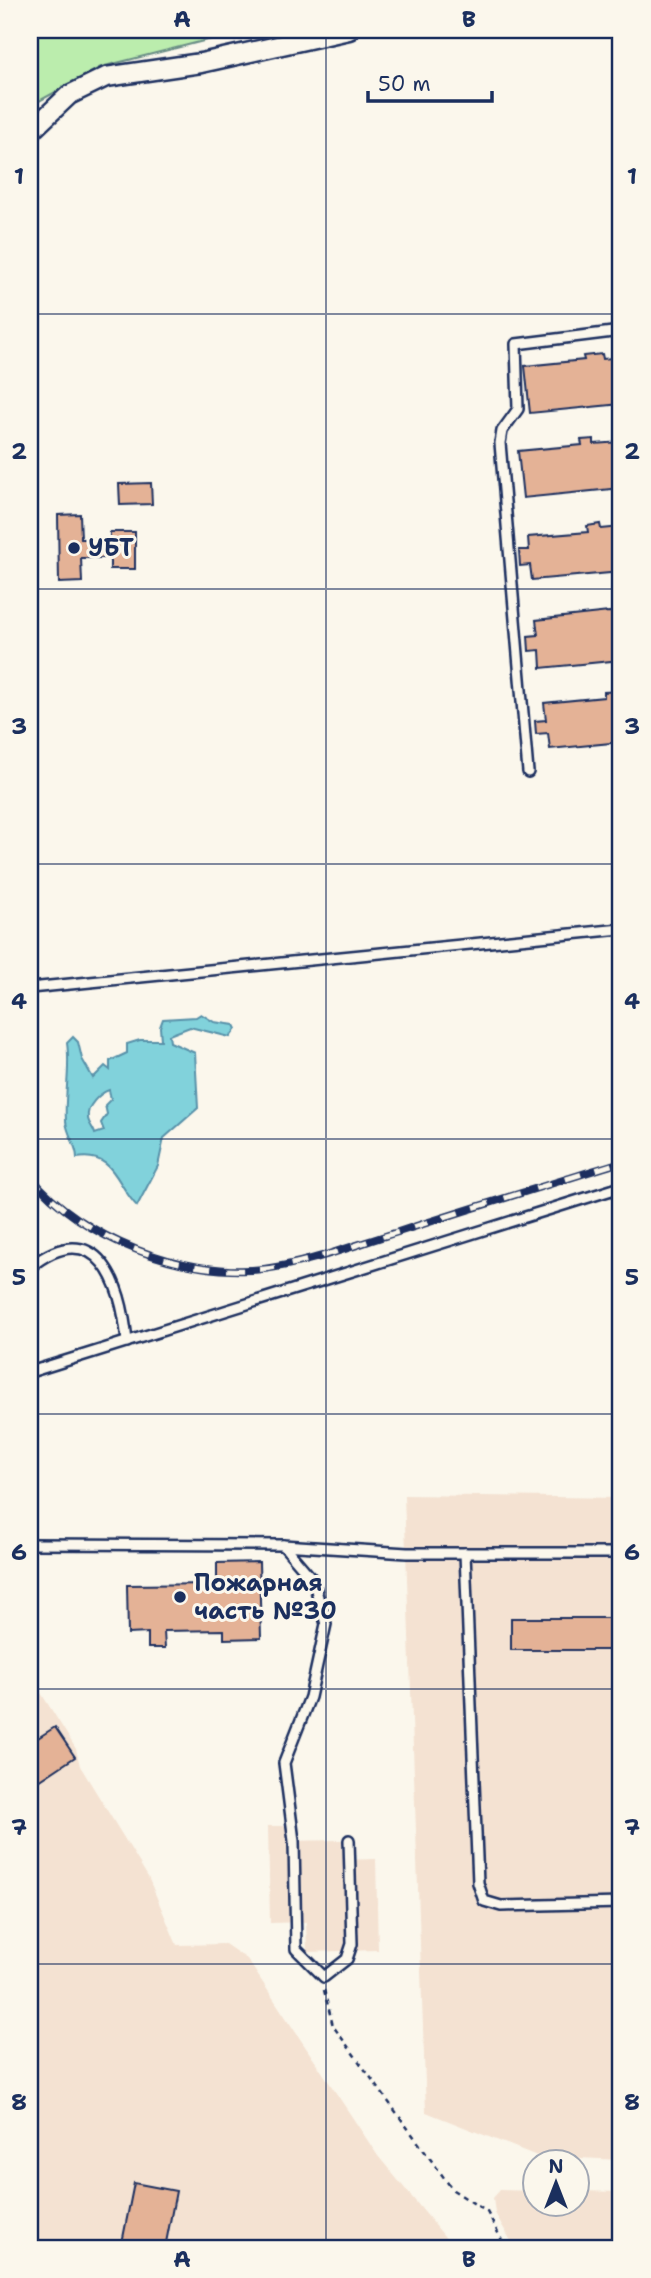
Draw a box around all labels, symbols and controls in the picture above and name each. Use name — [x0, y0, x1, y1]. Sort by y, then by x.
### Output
text: A — [173, 4, 191, 34]
text: B — [462, 4, 476, 34]
scale bar — [368, 60, 492, 104]
text: 50 m — [378, 70, 431, 98]
text: 1 — [14, 161, 24, 191]
text: 1 — [627, 161, 637, 191]
text: 2 — [11, 436, 27, 466]
text: 2 — [624, 436, 640, 466]
place label: УБТ — [88, 532, 134, 564]
marker: УБТ — [66, 540, 82, 556]
text: 3 — [11, 711, 27, 741]
text: 3 — [624, 711, 640, 741]
text: 4 — [11, 986, 27, 1016]
text: 4 — [624, 986, 640, 1016]
text: 5 — [12, 1262, 26, 1292]
text: 5 — [625, 1262, 639, 1292]
text: 6 — [11, 1537, 27, 1567]
text: 6 — [624, 1537, 640, 1567]
place label: Пожарная часть №30 — [194, 1567, 337, 1627]
marker: Пожарная часть №30 — [172, 1589, 188, 1605]
text: 7 — [11, 1812, 27, 1842]
text: 7 — [624, 1812, 640, 1842]
text: 8 — [11, 2087, 27, 2117]
text: 8 — [624, 2087, 640, 2117]
north arrow — [522, 2148, 592, 2218]
text: N — [548, 2154, 564, 2179]
text: A — [173, 2244, 191, 2274]
text: B — [462, 2244, 476, 2274]

